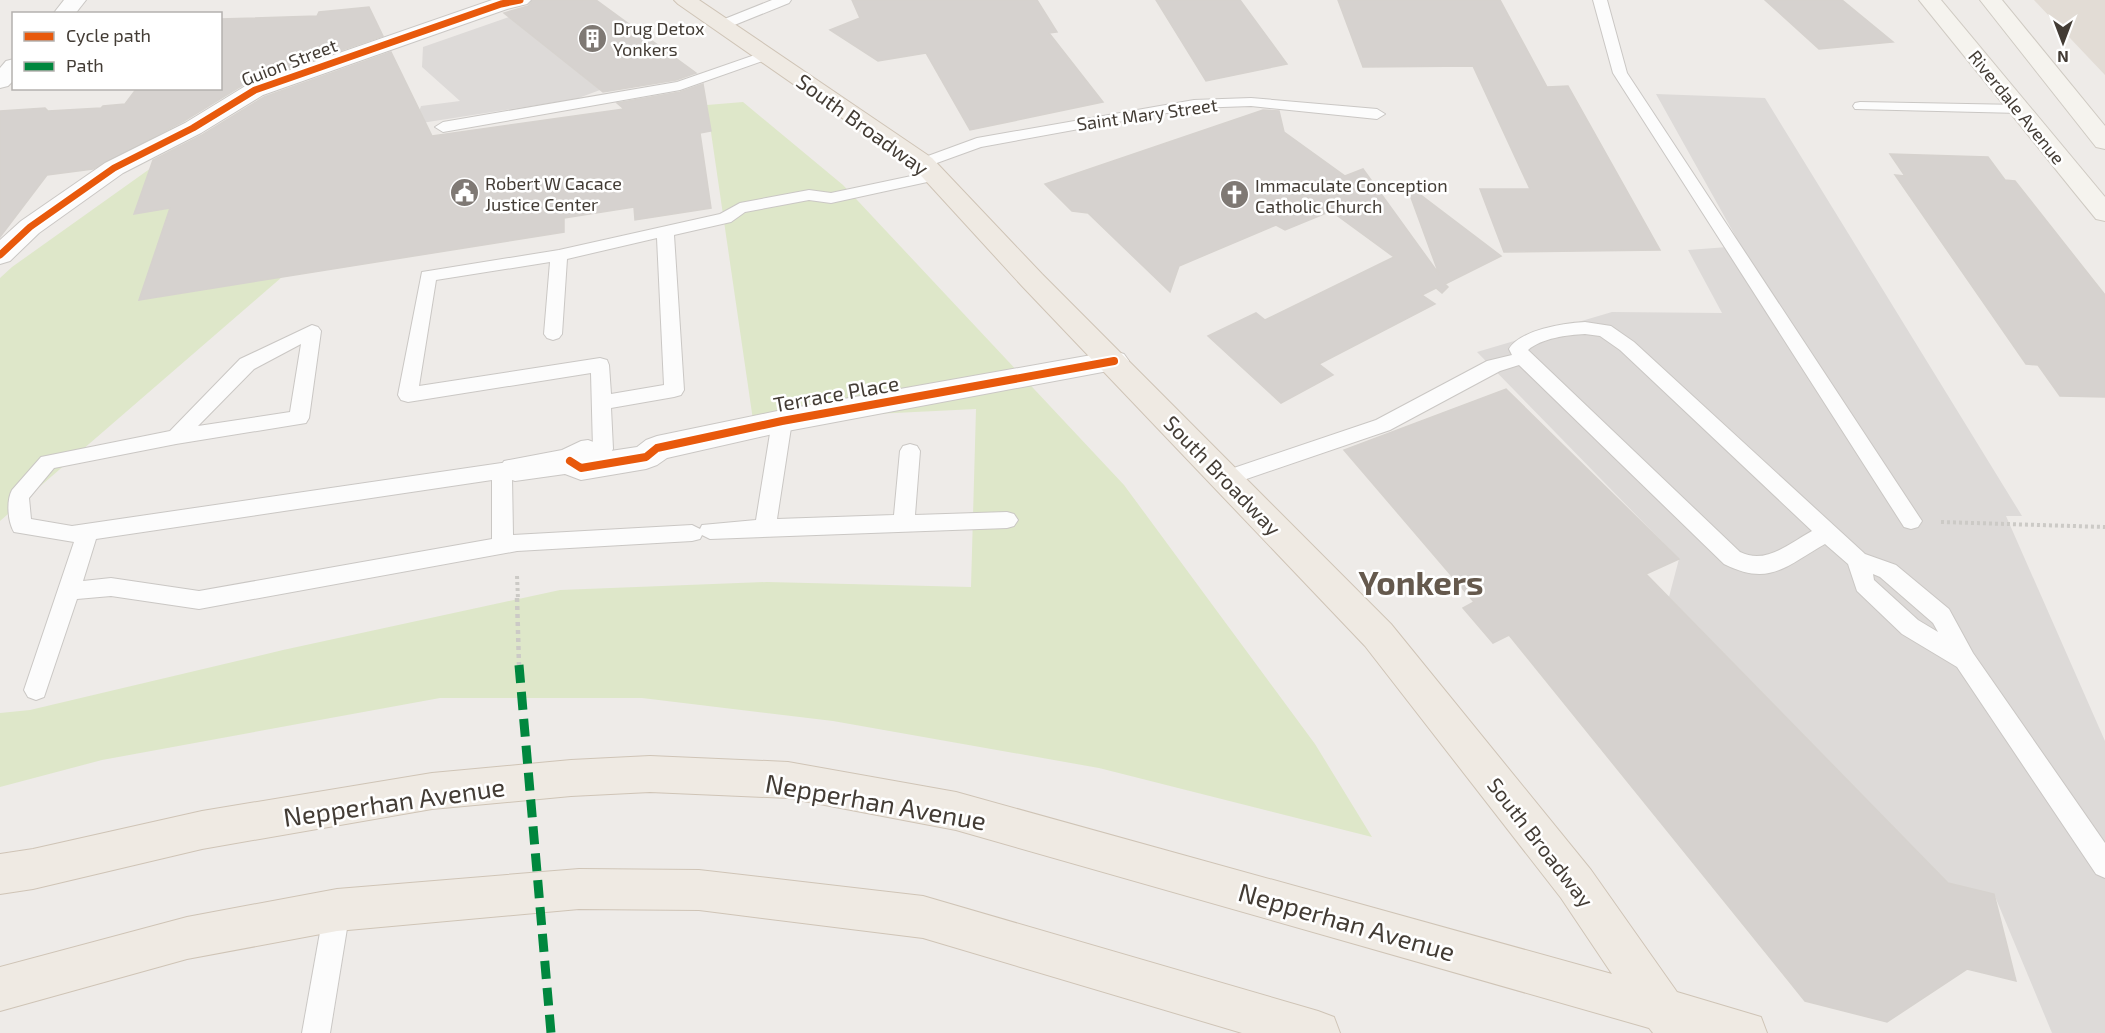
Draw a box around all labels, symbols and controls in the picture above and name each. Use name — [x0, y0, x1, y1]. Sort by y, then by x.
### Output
legend — [12, 12, 222, 90]
north arrow — [2033, 12, 2093, 72]
place label: Drug Detox Yonkers — [613, 17, 705, 60]
building icon: Drug Detox Yonkers — [576, 22, 608, 54]
text: Cycle path — [66, 24, 151, 46]
street label: Guion Street — [238, 34, 340, 90]
street label: Riverdale Avenue — [1964, 45, 2070, 169]
text: N — [2057, 48, 2069, 67]
text: Path — [66, 54, 104, 76]
street label: South Broadway — [792, 68, 934, 180]
street label: Saint Mary Street — [1075, 93, 1219, 135]
place label: Robert W Cacace Justice Center — [485, 172, 622, 215]
place label: Immaculate Conception Catholic Church — [1255, 174, 1448, 217]
public building icon: Robert W Cacace Justice Center — [448, 177, 480, 209]
church icon: Immaculate Conception Catholic Church — [1218, 179, 1250, 211]
street label: Terrace Place — [771, 370, 901, 416]
street label: South Broadway — [1159, 410, 1287, 540]
district label: Yonkers — [1358, 562, 1484, 602]
street label: Nepperhan Avenue — [763, 766, 989, 836]
street label: Nepperhan Avenue — [281, 770, 507, 832]
street label: South Broadway — [1483, 772, 1599, 912]
street label: Nepperhan Avenue — [1235, 875, 1459, 967]

